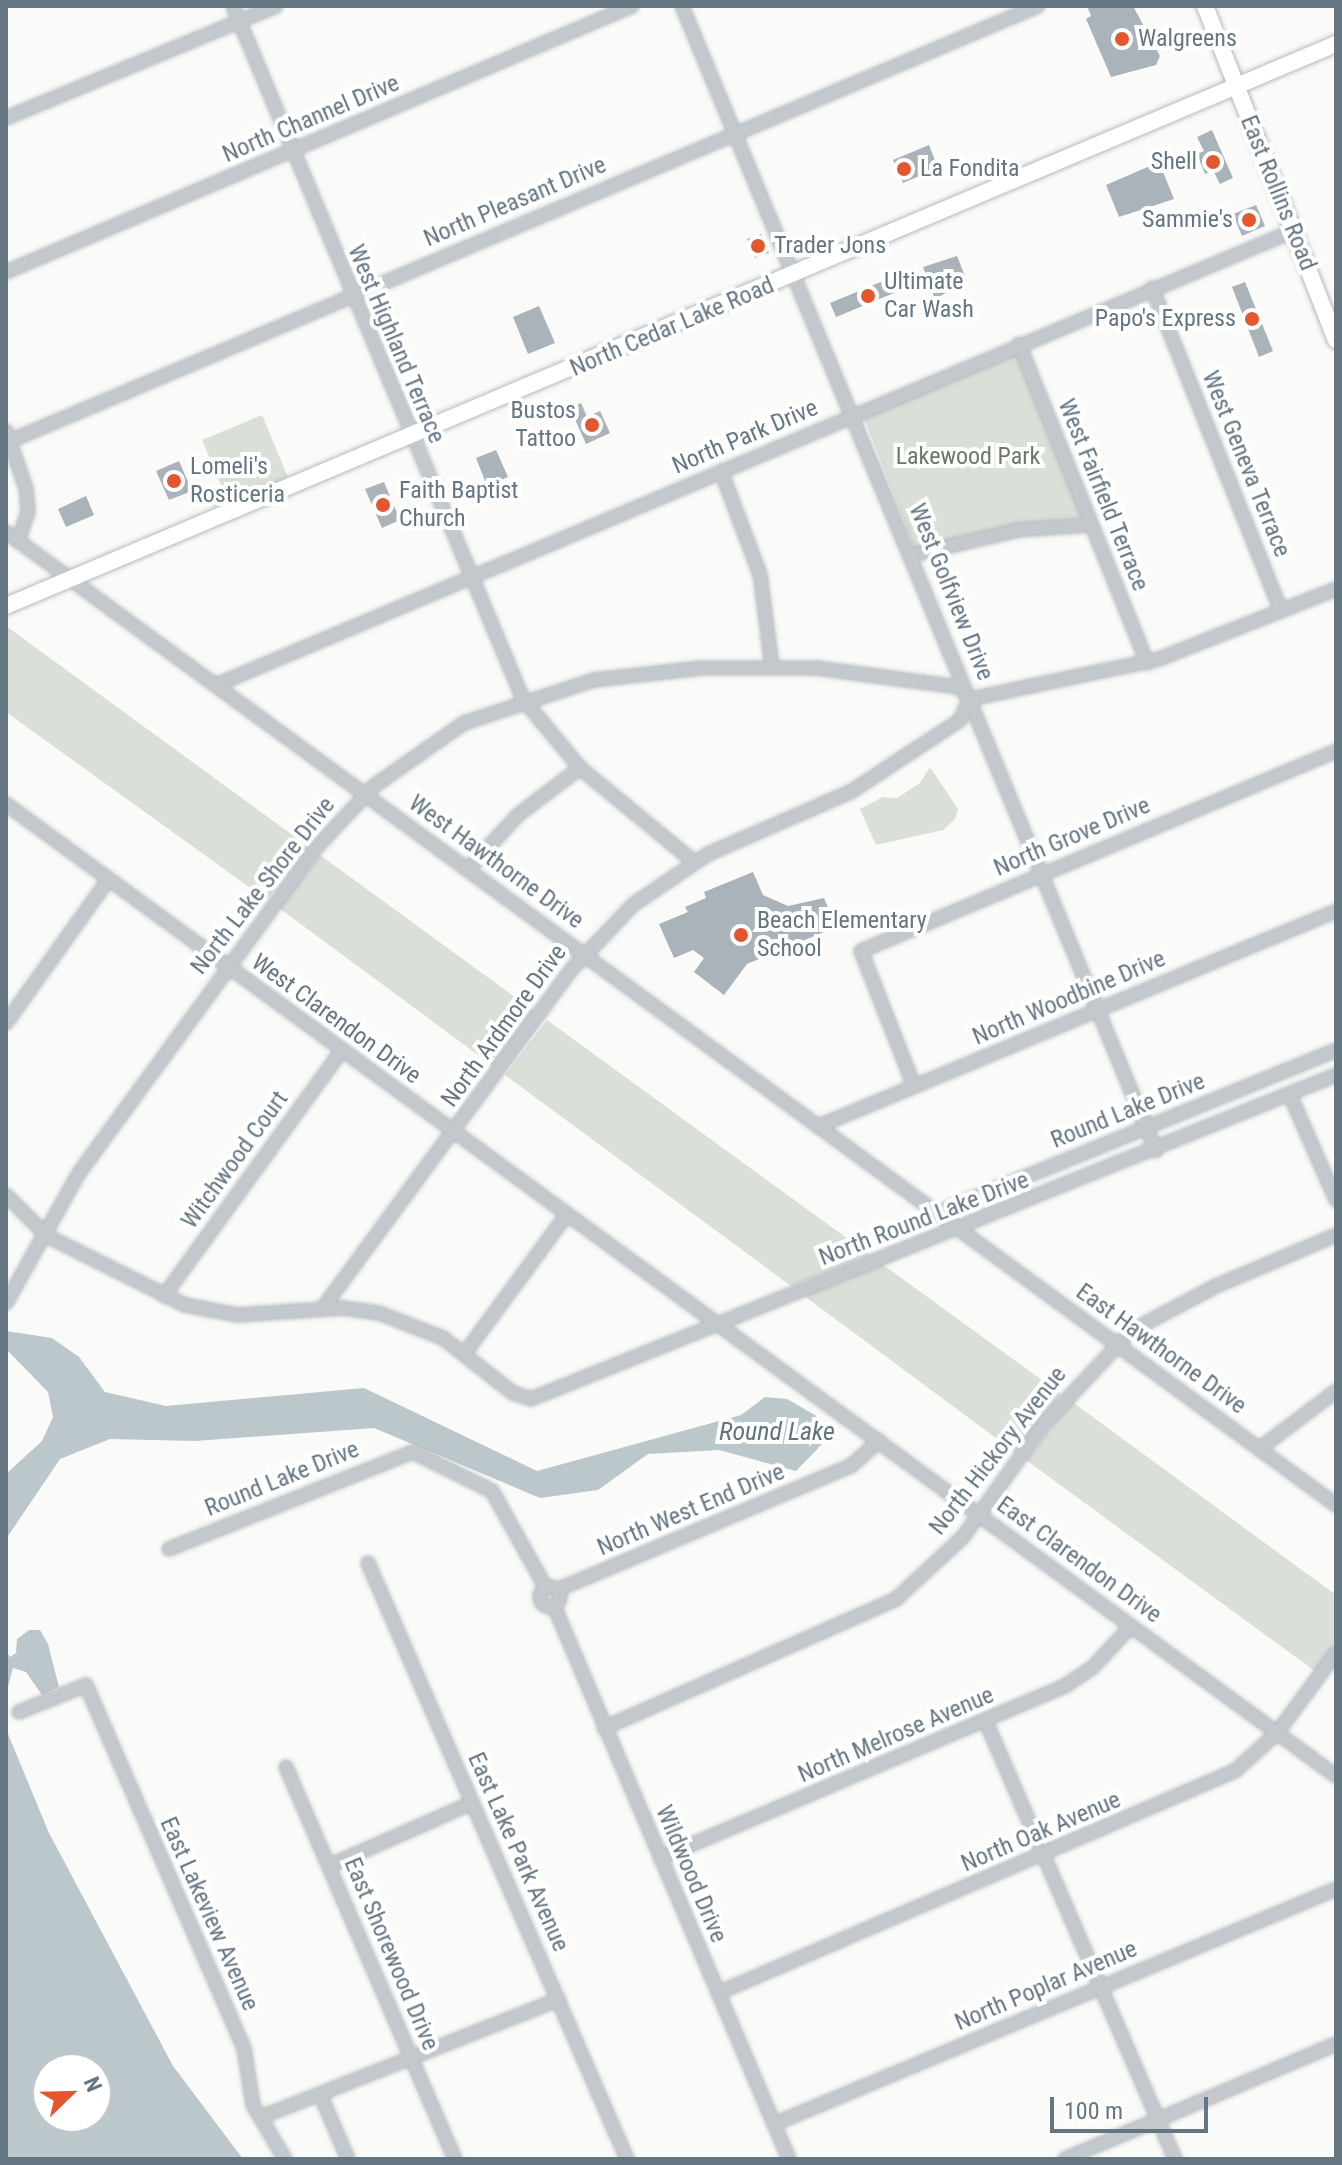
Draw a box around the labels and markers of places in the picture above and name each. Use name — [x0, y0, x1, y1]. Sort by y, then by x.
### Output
place label: Walgreens — [1138, 25, 1237, 53]
marker: Walgreens — [1113, 30, 1131, 48]
place label: Shell — [1151, 148, 1197, 176]
marker: Shell — [1204, 153, 1222, 171]
place label: La Fondita — [920, 155, 1019, 183]
marker: La Fondita — [895, 160, 913, 178]
place label: Sammie's — [1142, 206, 1233, 234]
marker: Sammie's — [1240, 211, 1258, 229]
place label: Trader Jons — [774, 232, 886, 260]
marker: Trader Jons — [749, 237, 767, 255]
place label: Ultimate Car Wash — [884, 268, 974, 324]
marker: Ultimate Car Wash — [859, 287, 877, 305]
place label: Papo's Express — [1095, 305, 1236, 333]
marker: Papo's Express — [1243, 310, 1261, 328]
place label: Bustos Tattoo — [510, 397, 576, 453]
marker: Bustos Tattoo — [583, 416, 601, 434]
place label: Lomeli's Rosticeria — [190, 453, 285, 509]
marker: Lomeli's Rosticeria — [165, 472, 183, 490]
place label: Faith Baptist Church — [399, 477, 518, 533]
marker: Faith Baptist Church — [374, 496, 392, 514]
place label: Beach Elementary School — [757, 907, 927, 963]
marker: Beach Elementary School — [732, 926, 750, 944]

